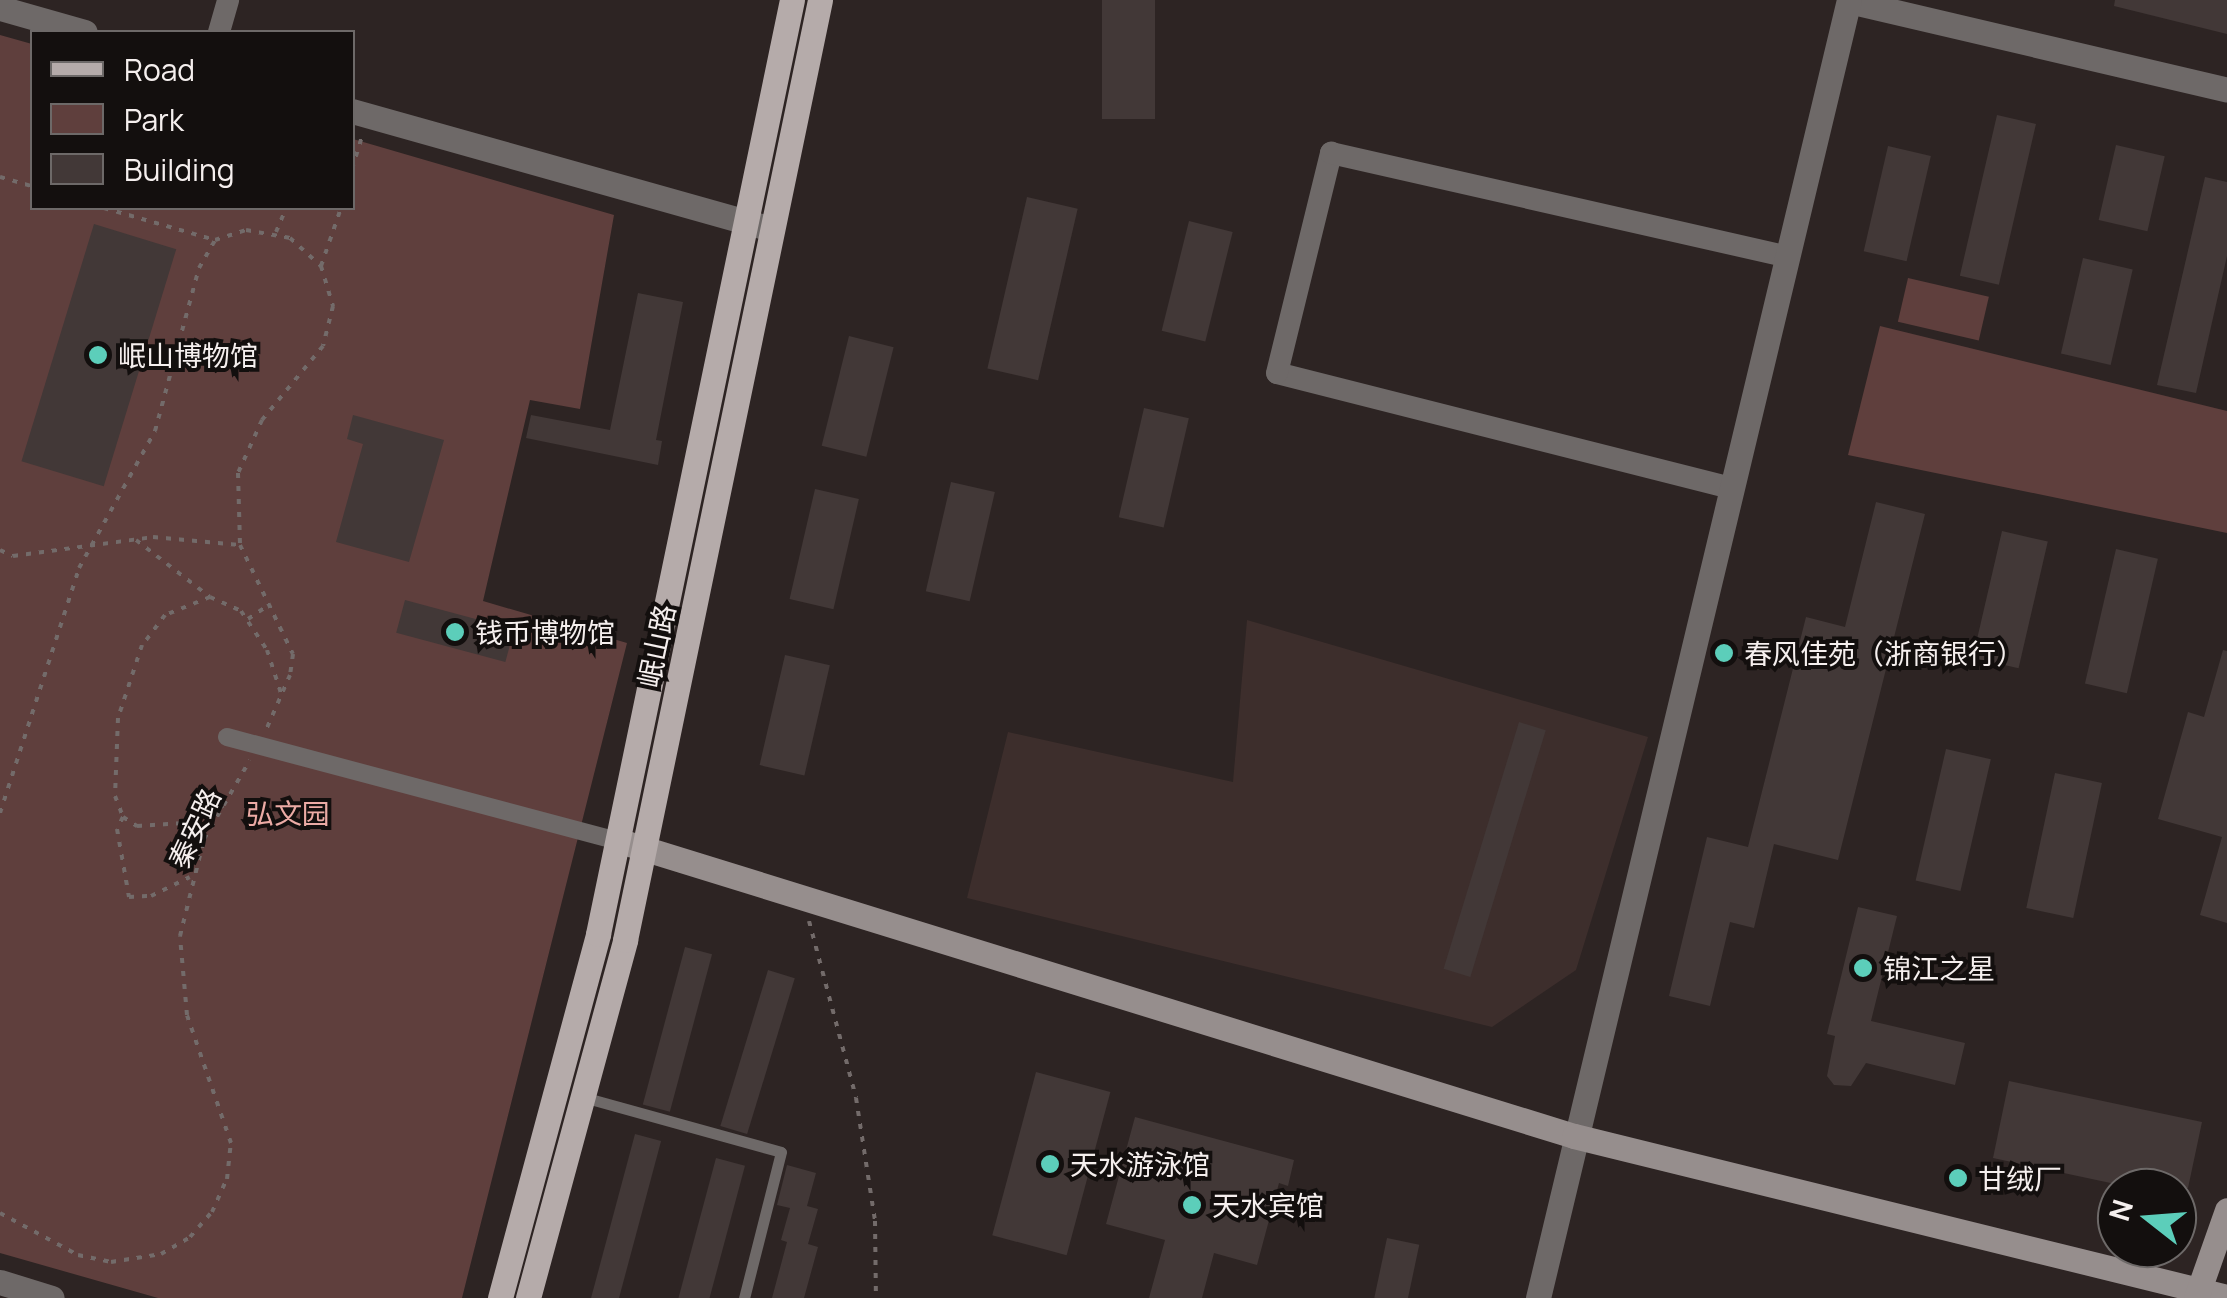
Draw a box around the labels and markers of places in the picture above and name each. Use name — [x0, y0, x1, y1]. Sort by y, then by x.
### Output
place label: 岷山博物馆 — [118, 338, 258, 372]
marker: 岷山博物馆 — [87, 344, 109, 366]
place label: 钱币博物馆 — [475, 615, 615, 649]
marker: 钱币博物馆 — [444, 621, 466, 643]
place label: 春风佳苑（浙商银行） — [1744, 636, 2024, 670]
marker: 春风佳苑（浙商银行） — [1713, 642, 1735, 664]
place label: 锦江之星 — [1883, 951, 1995, 985]
marker: 锦江之星 — [1852, 957, 1874, 979]
place label: 天水游泳馆 — [1070, 1147, 1210, 1181]
marker: 天水游泳馆 — [1039, 1153, 1061, 1175]
place label: 甘绒厂 — [1978, 1161, 2062, 1195]
marker: 甘绒厂 — [1947, 1167, 1969, 1189]
place label: 天水宾馆 — [1212, 1188, 1324, 1222]
marker: 天水宾馆 — [1181, 1194, 1203, 1216]

